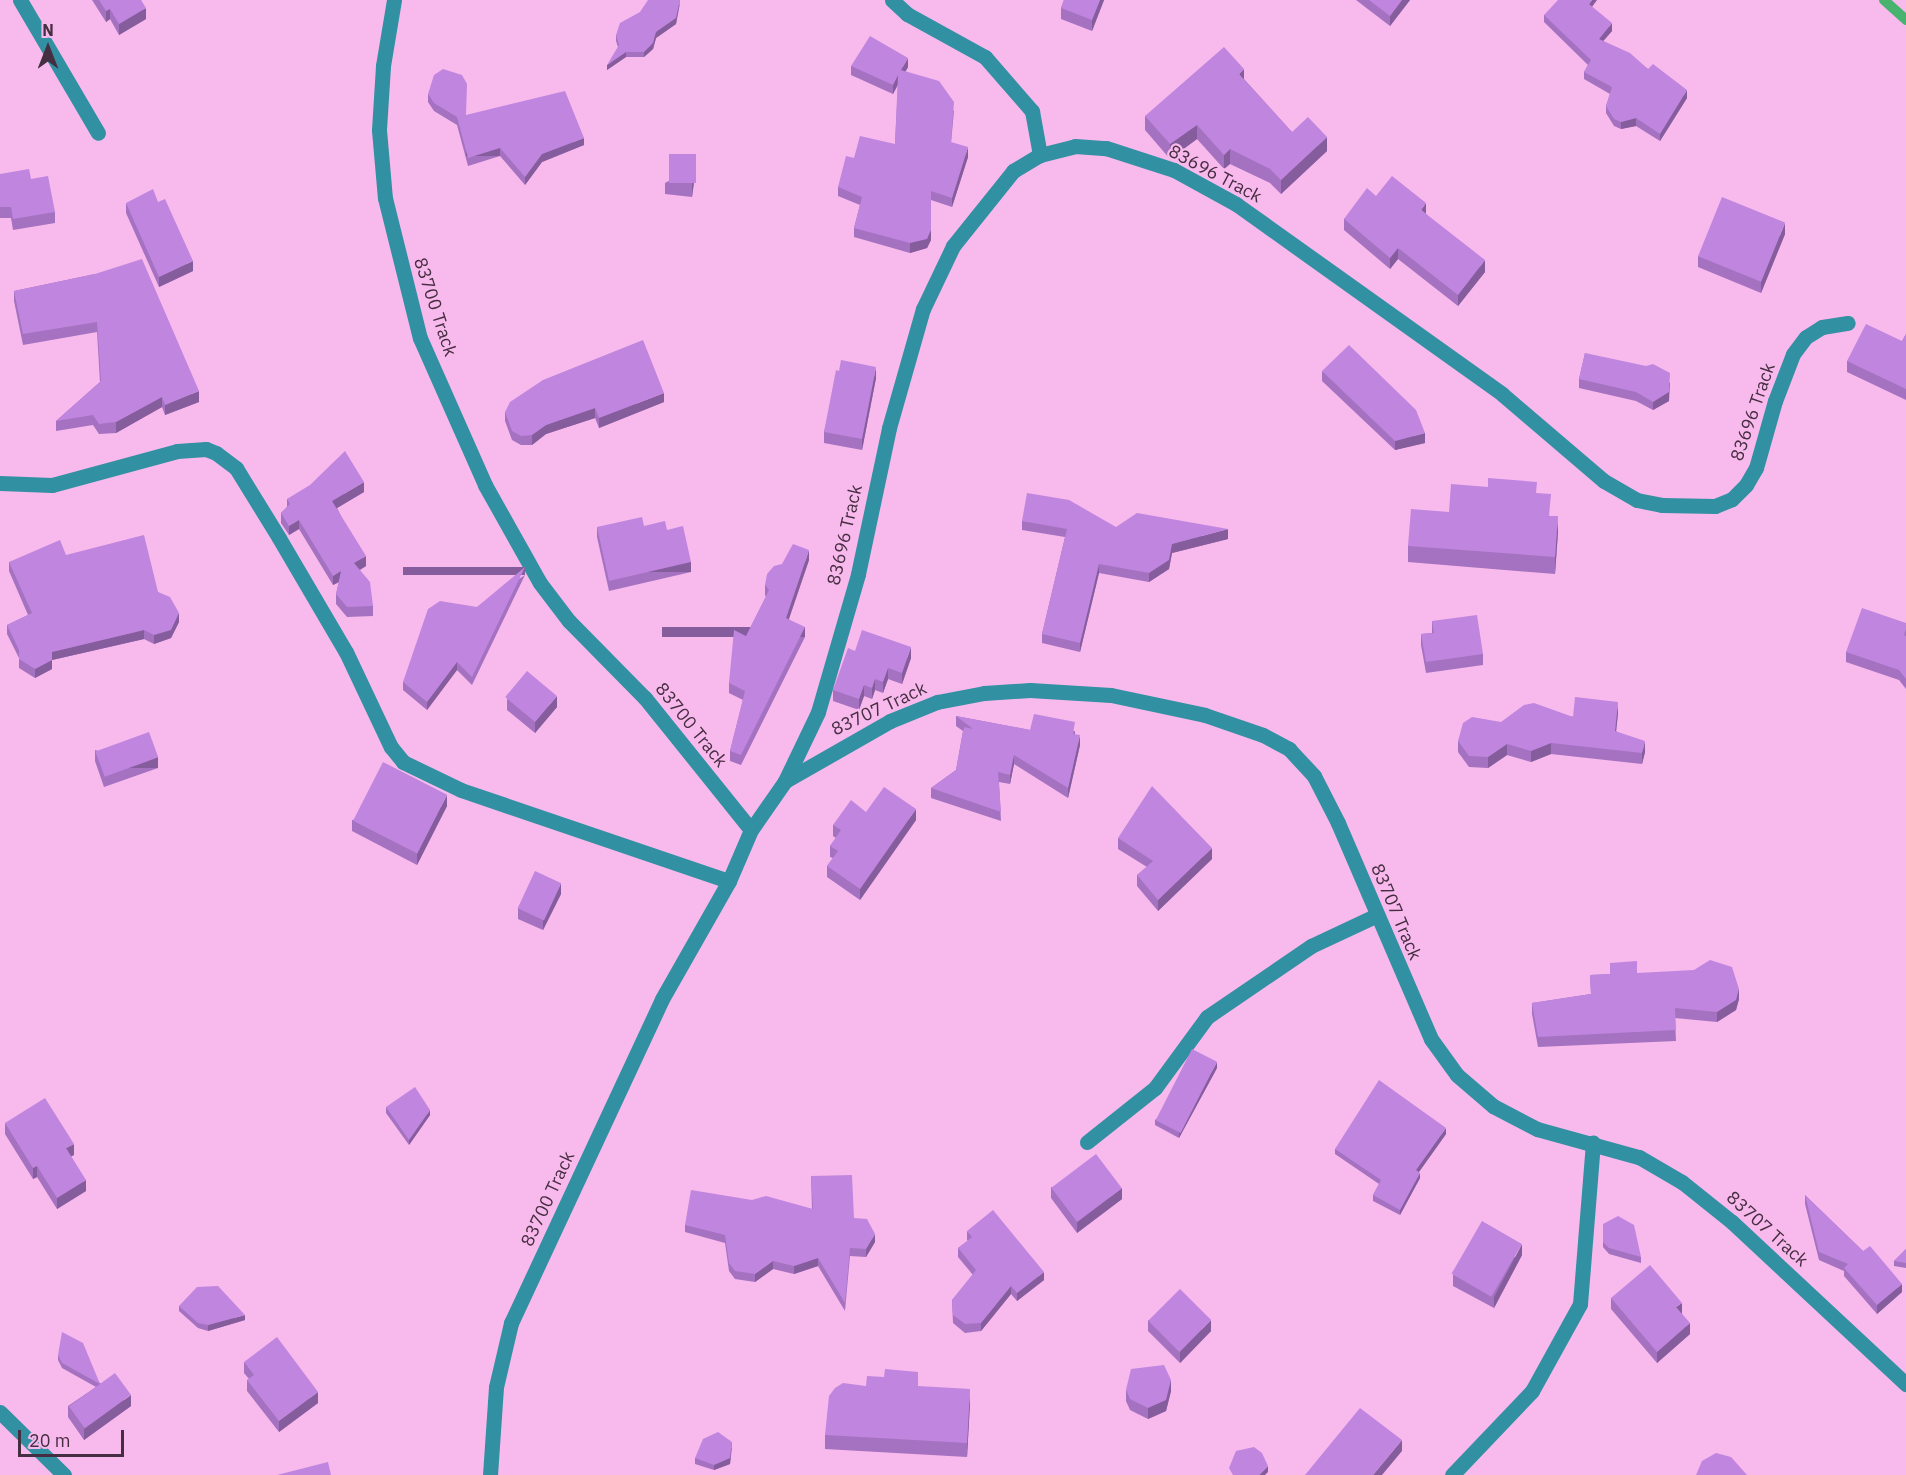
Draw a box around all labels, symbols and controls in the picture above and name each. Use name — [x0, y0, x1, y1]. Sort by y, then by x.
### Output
north arrow — [18, 18, 78, 78]
text: N — [42, 20, 54, 40]
street label: 83696 Track — [1165, 140, 1265, 208]
street label: 83700 Track — [409, 255, 461, 359]
street label: 83696 Track — [1726, 360, 1780, 464]
street label: 83696 Track — [823, 483, 867, 587]
street label: 83700 Track — [650, 678, 732, 772]
street label: 83707 Track — [828, 678, 930, 740]
street label: 83707 Track — [1366, 861, 1426, 963]
street label: 83700 Track — [517, 1148, 579, 1250]
street label: 83707 Track — [1722, 1187, 1812, 1271]
scale bar — [21, 1418, 128, 1456]
text: 20 m — [29, 1429, 71, 1452]

